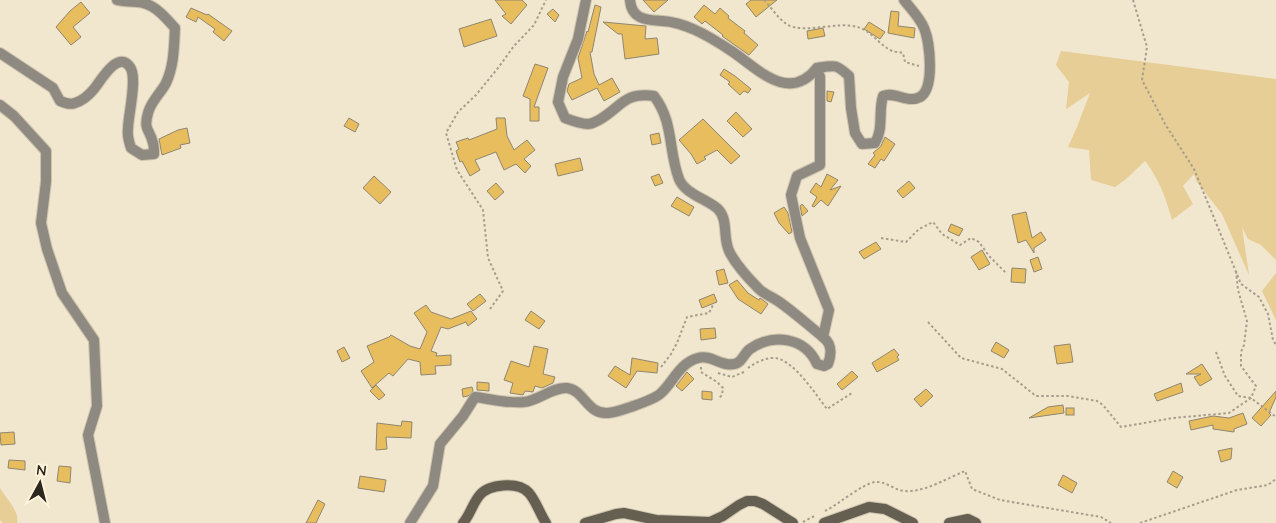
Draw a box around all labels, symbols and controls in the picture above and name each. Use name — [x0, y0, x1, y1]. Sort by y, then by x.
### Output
north arrow — [15, 458, 65, 508]
text: N — [35, 461, 48, 480]

